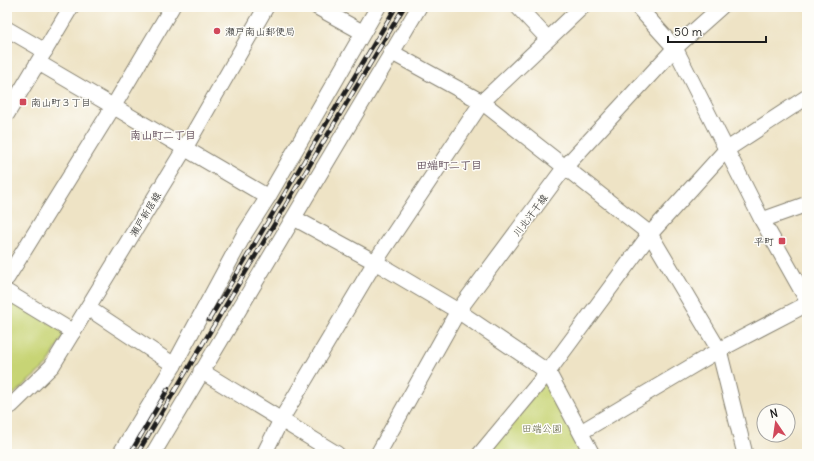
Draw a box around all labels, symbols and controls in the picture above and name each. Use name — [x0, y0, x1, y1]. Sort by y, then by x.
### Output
scale bar — [668, 18, 766, 44]
text: 50 m — [674, 24, 703, 39]
place label: 瀬戸南山郵便局 — [225, 25, 295, 38]
marker: 瀬戸南山郵便局 — [212, 26, 222, 36]
place label: 南山町３丁目 — [31, 96, 91, 109]
marker: 南山町３丁目 — [18, 97, 28, 107]
district label: 南山町二丁目 — [130, 128, 196, 142]
district label: 田端町二丁目 — [416, 158, 482, 172]
street label: 瀬戸新居線 — [127, 189, 164, 239]
street label: 川北汗干線 — [510, 191, 551, 239]
place label: 平町 — [754, 235, 774, 248]
marker: 平町 — [777, 236, 787, 246]
north arrow — [756, 403, 796, 443]
text: N — [768, 406, 779, 421]
park label: 田端公園 — [522, 422, 562, 435]

